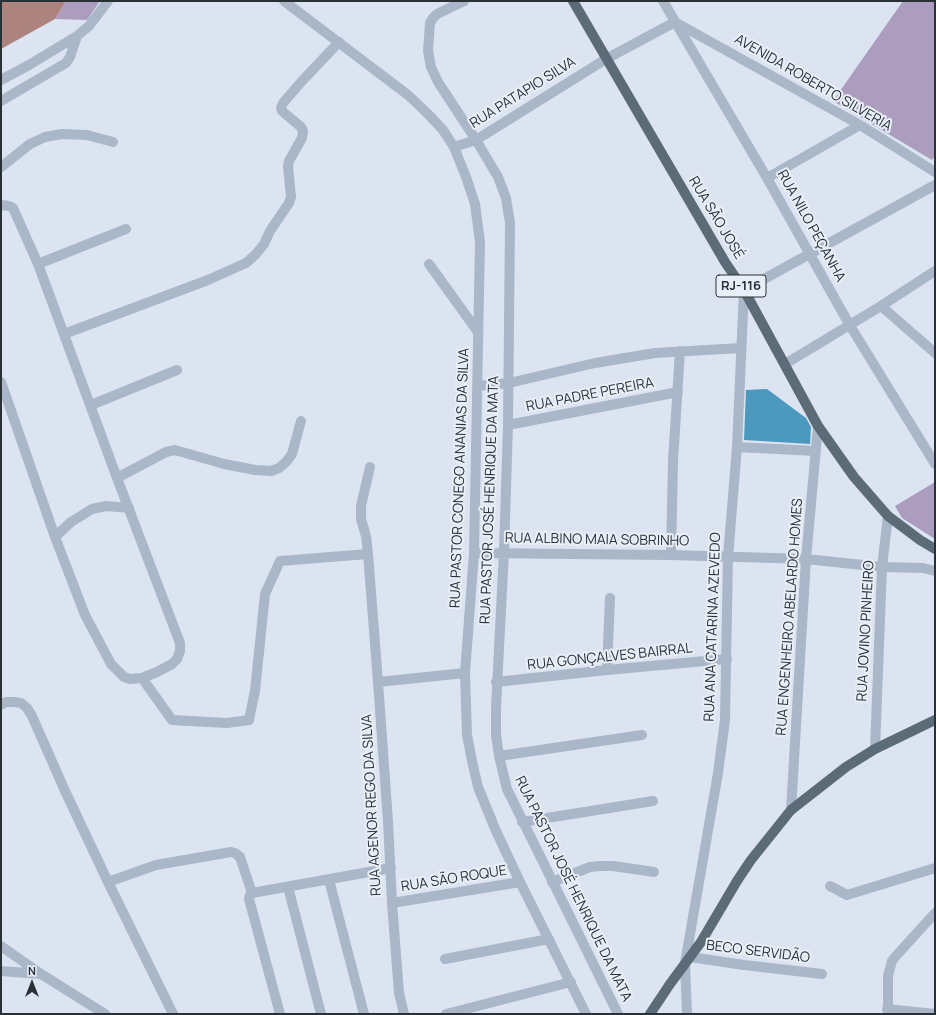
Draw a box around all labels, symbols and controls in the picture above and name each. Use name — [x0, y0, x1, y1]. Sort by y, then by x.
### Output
street label: AVENIDA ROBERTO SILVERIA — [731, 31, 895, 135]
street label: RUA PATAPIO SILVA — [467, 54, 579, 132]
street label: RUA NILO PEÇANHA — [773, 167, 849, 285]
street label: RUA SÃO JOSÉ — [685, 174, 747, 262]
road number: RJ-116 — [716, 275, 766, 297]
street label: RUA PASTOR CONEGO ANANIAS DA SILVA — [447, 348, 473, 608]
street label: RUA PADRE PEREIRA — [525, 374, 655, 416]
street label: RUA PASTOR JOSÉ HENRIQUE DA MATA — [477, 376, 503, 624]
street label: RUA ENGENHEIRO ABELARDO HOMES — [773, 498, 807, 736]
street label: RUA ALBINO MAIA SOBRINHO — [505, 530, 689, 550]
street label: RUA ANA CATARINA AZEVEDO — [701, 532, 725, 722]
street label: RUA JOVINO PINHEIRO — [854, 560, 878, 702]
street label: RUA GONÇALVES BAIRRAL — [527, 640, 693, 674]
street label: RUA AGENOR REGO DA SILVA — [359, 714, 385, 896]
street label: RUA PASTOR JOSÉ HENRIQUE DA MATA — [511, 774, 635, 1004]
street label: RUA SÃO ROQUE — [400, 862, 508, 896]
street label: BECO SERVIDÃO — [705, 937, 811, 967]
north arrow — [12, 963, 52, 1003]
text: N — [28, 963, 36, 978]

